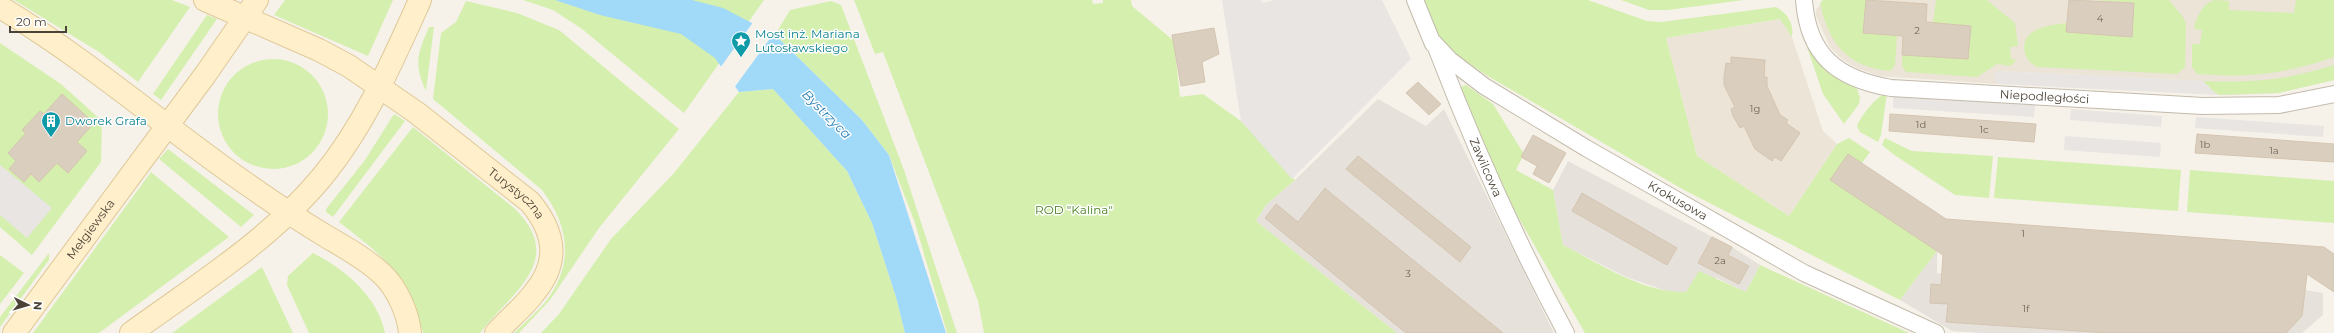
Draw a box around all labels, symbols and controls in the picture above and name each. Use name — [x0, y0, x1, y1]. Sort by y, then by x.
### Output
scale bar — [10, 8, 66, 34]
house number: 4 — [2097, 12, 2104, 25]
text: 20 m — [16, 14, 47, 29]
house number: 2 — [1914, 24, 1920, 37]
place label: Most inż. Mariana Lutosławskiego — [755, 26, 860, 55]
place icon: Most inż. Mariana Lutosławskiego — [730, 30, 752, 58]
water label: Bystrzyca — [799, 86, 855, 142]
street label: Niepodległości — [1999, 86, 2090, 106]
house number: 1g — [1750, 102, 1760, 115]
building icon: Dworek Grafa — [40, 110, 62, 138]
place label: Dworek Grafa — [65, 113, 147, 128]
house number: 1d — [1916, 118, 1926, 131]
house number: 1c — [1979, 123, 1989, 136]
street label: Zawilcowa — [1466, 135, 1506, 199]
house number: 1b — [2200, 138, 2210, 151]
house number: 1a — [2269, 144, 2279, 157]
street label: Turystyczna — [485, 164, 548, 222]
street label: Krokusowa — [1645, 177, 1710, 223]
street label: Mełgiewska — [63, 196, 118, 262]
park label: ROD "Kalina" — [1035, 202, 1113, 217]
house number: 1 — [2021, 227, 2025, 240]
house number: 2a — [1714, 254, 1726, 267]
house number: 3 — [1405, 267, 1411, 280]
north arrow — [8, 285, 48, 325]
text: N — [31, 301, 45, 311]
house number: 1f — [2023, 302, 2030, 315]

